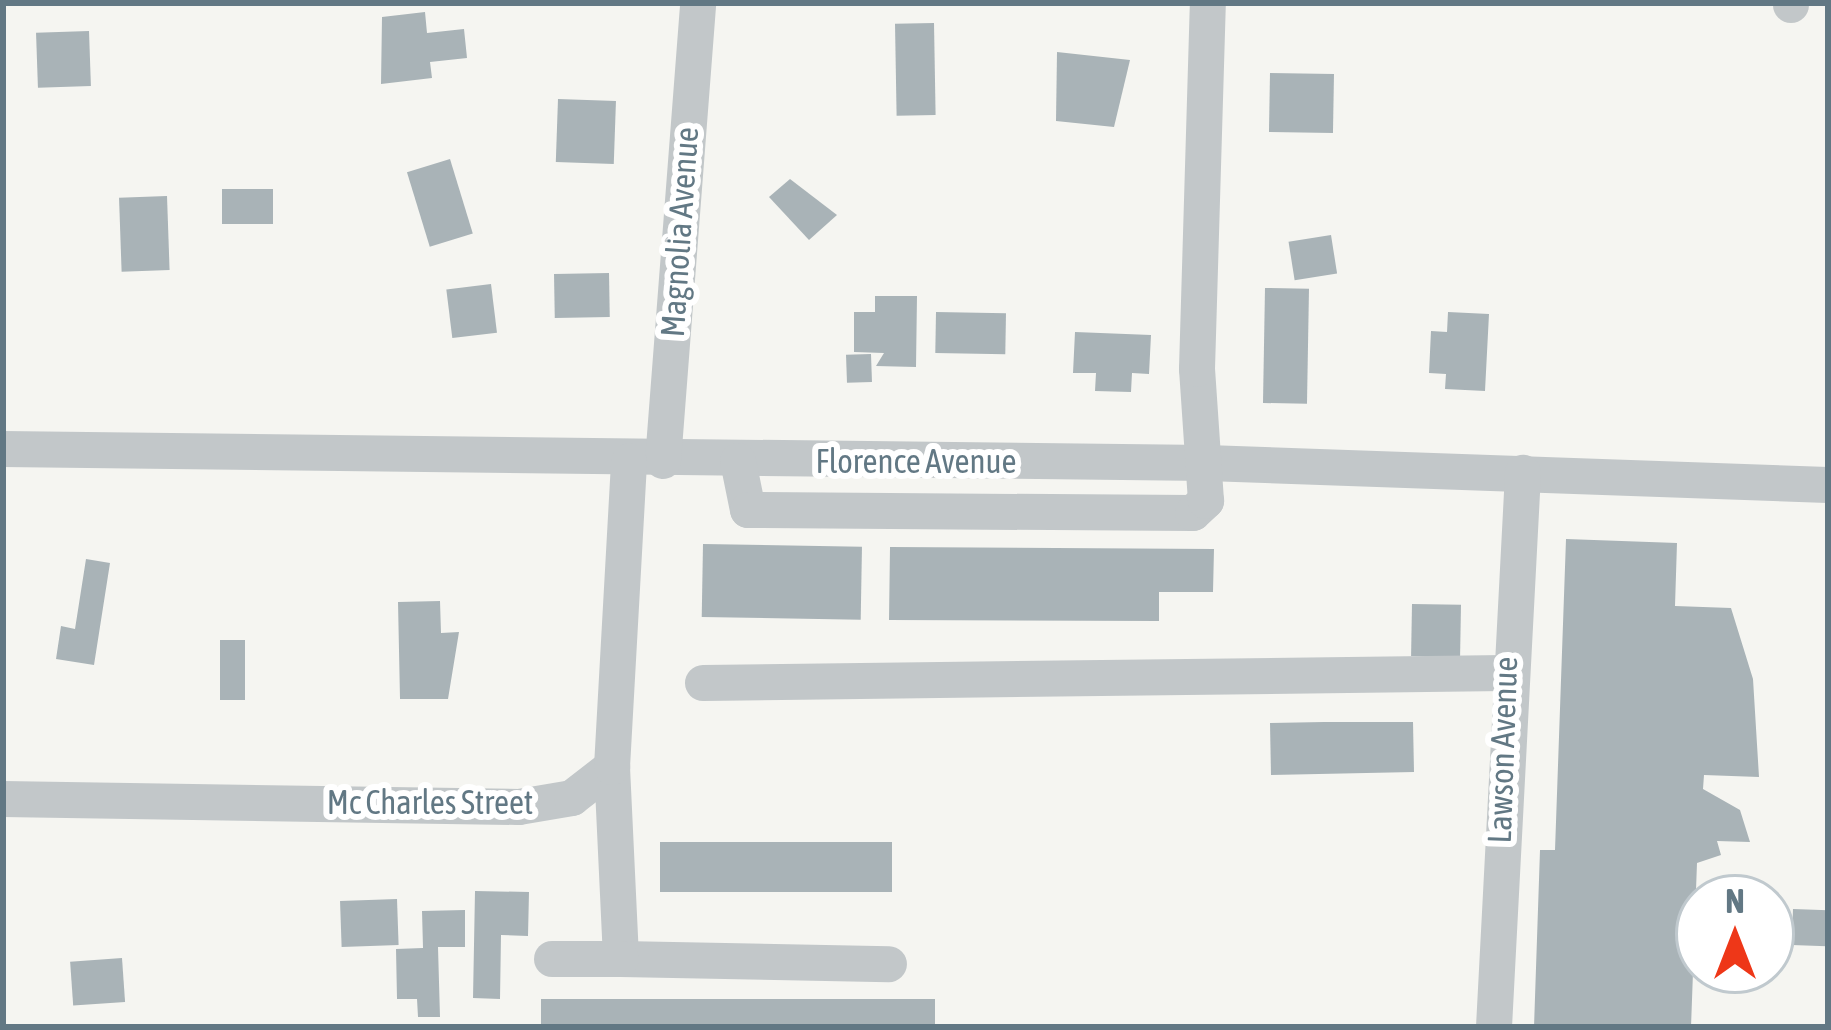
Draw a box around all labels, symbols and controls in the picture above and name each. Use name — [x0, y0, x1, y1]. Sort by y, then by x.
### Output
street label: Magnolia Avenue — [653, 126, 707, 338]
street label: Florence Avenue — [815, 442, 1017, 482]
street label: Lawson Avenue — [1480, 656, 1526, 844]
street label: Mc Charles Street — [327, 783, 533, 823]
north arrow — [1675, 874, 1795, 994]
text: N — [1725, 882, 1745, 920]

